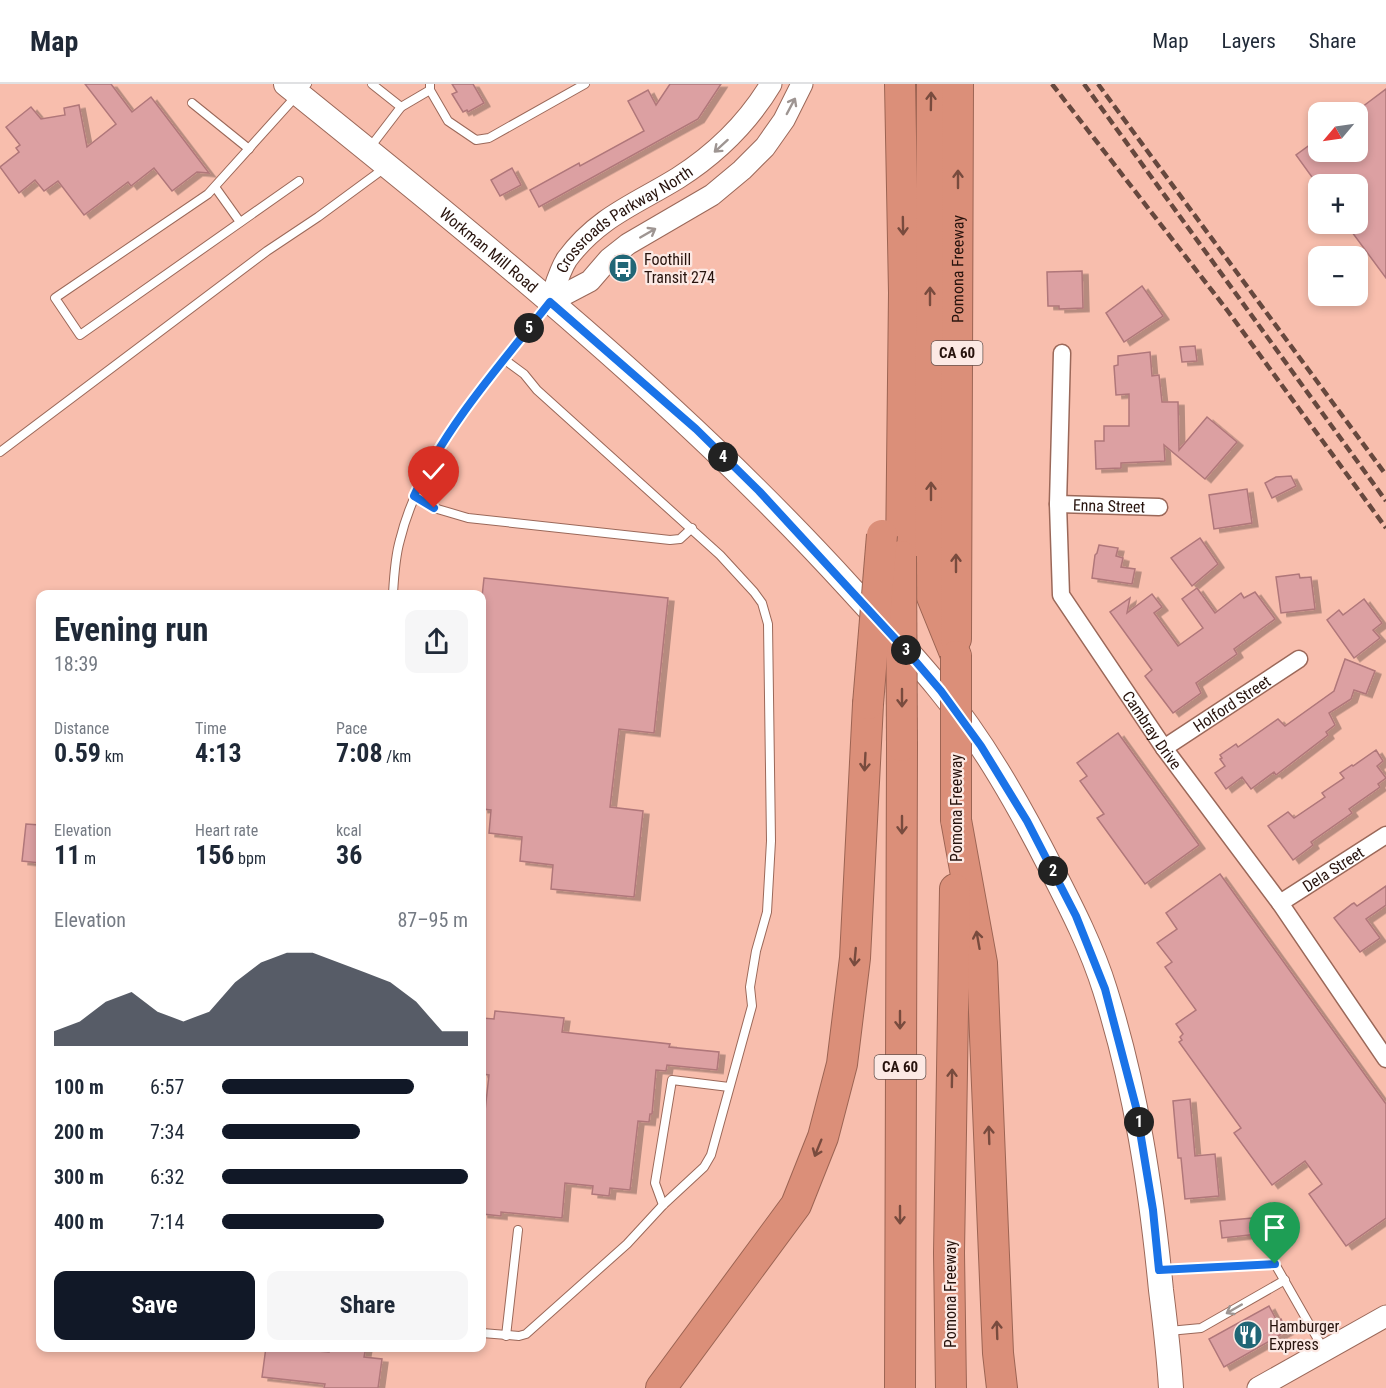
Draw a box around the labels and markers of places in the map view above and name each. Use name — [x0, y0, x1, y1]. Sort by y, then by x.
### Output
place label: Foothill Transit 274 — [644, 250, 715, 287]
bus stop icon: Foothill Transit 274 — [607, 252, 639, 284]
pin: 5 — [514, 313, 544, 343]
pin: 4 — [708, 442, 738, 472]
pin — [408, 446, 459, 508]
pin: 3 — [891, 635, 921, 665]
pin: 2 — [1038, 856, 1068, 886]
pin: 1 — [1124, 1107, 1154, 1137]
pin — [1249, 1202, 1300, 1264]
place label: Hamburger Express — [1269, 1317, 1339, 1354]
restaurant icon: Hamburger Express — [1232, 1319, 1264, 1351]

